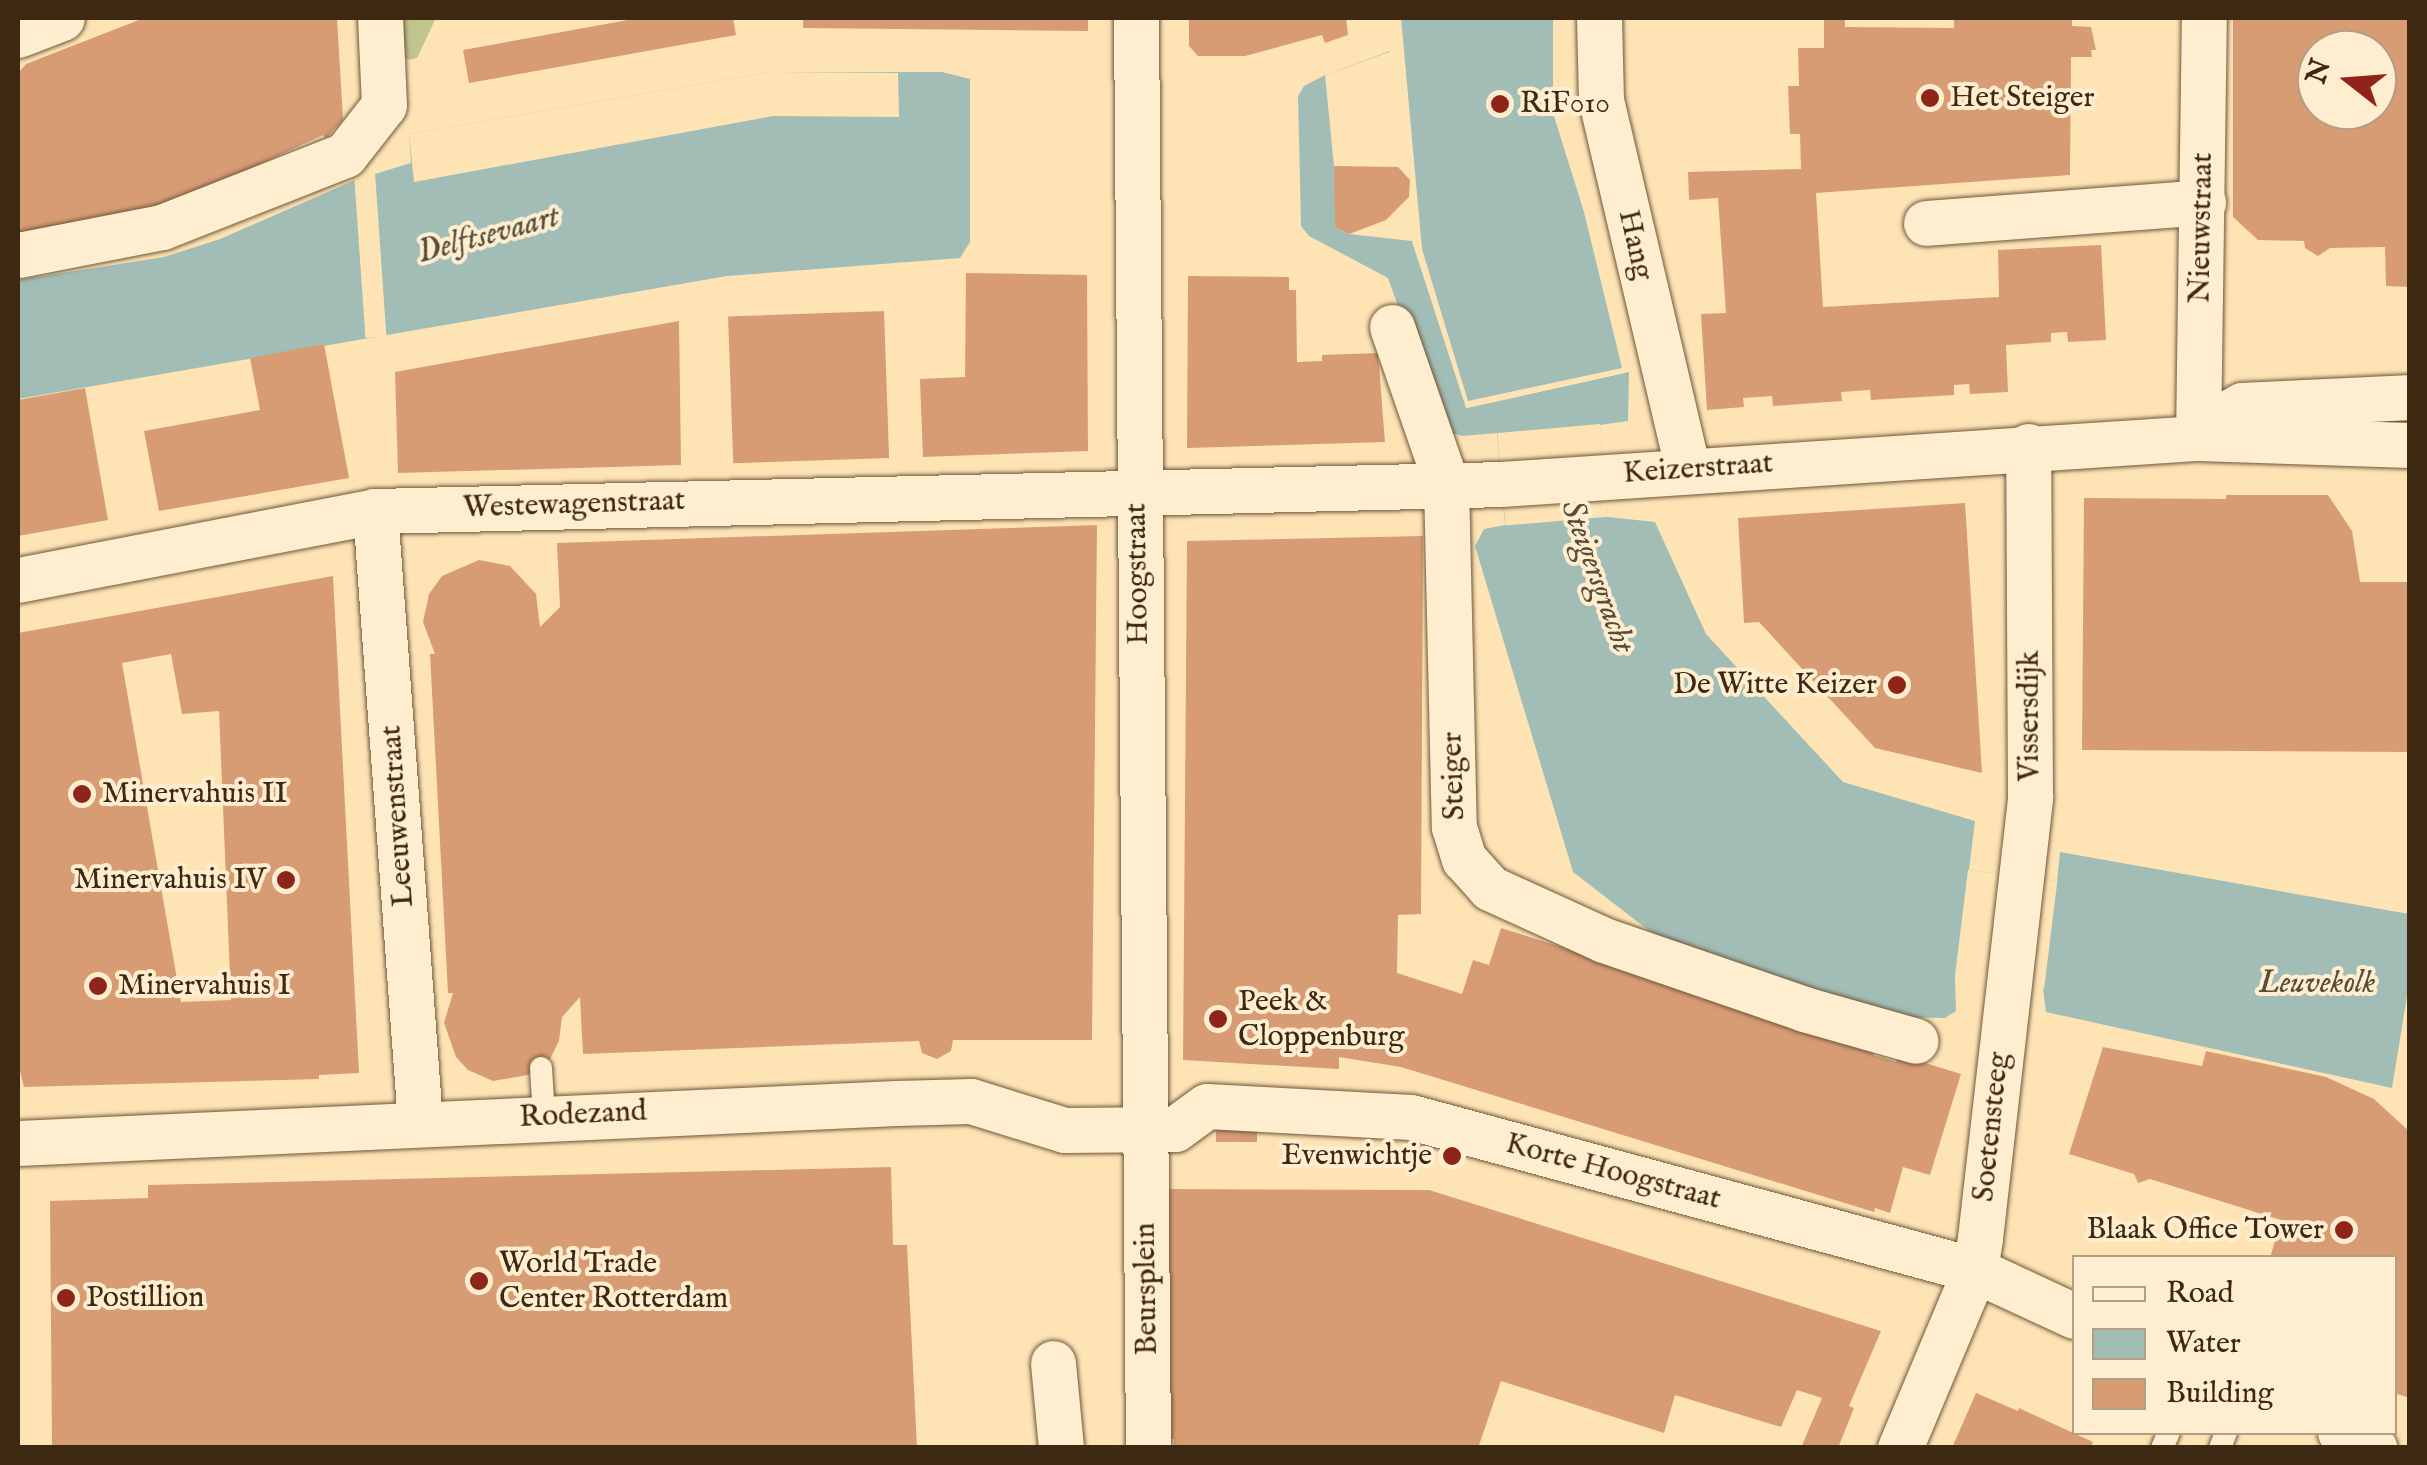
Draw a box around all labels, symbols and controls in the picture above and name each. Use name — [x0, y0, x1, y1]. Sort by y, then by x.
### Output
north arrow — [2297, 30, 2397, 130]
text: N — [2299, 55, 2340, 88]
place label: Het Steiger — [1950, 80, 2095, 116]
place label: RiF010 — [1520, 86, 1610, 122]
marker: Het Steiger — [1919, 87, 1941, 109]
marker: RiF010 — [1489, 93, 1511, 115]
street label: Nieuwstraat — [2183, 152, 2221, 304]
water label: Delftsevaart — [414, 199, 564, 273]
street label: Hang — [1609, 206, 1661, 284]
street label: Keizerstraat — [1622, 446, 1774, 492]
street label: Westewagenstraat — [462, 483, 686, 527]
water label: Steigersgracht — [1551, 495, 1641, 659]
street label: Hoogstraat — [1119, 503, 1157, 645]
street label: Vissersdijk — [2012, 650, 2048, 782]
place label: De Witte Keizer — [1673, 667, 1877, 703]
marker: De Witte Keizer — [1886, 674, 1908, 696]
street label: Leeuwenstraat — [374, 724, 422, 908]
street label: Steiger — [1434, 731, 1474, 821]
place label: Minervahuis II — [102, 776, 287, 812]
marker: Minervahuis II — [71, 783, 93, 805]
place label: Minervahuis IV — [74, 862, 266, 898]
marker: Minervahuis IV — [275, 869, 297, 891]
water label: Leuvekolk — [2259, 965, 2375, 1003]
place label: Minervahuis I — [118, 968, 291, 1004]
marker: Minervahuis I — [87, 975, 109, 997]
place label: Peek & Cloppenburg — [1238, 984, 1405, 1054]
marker: Peek & Cloppenburg — [1207, 1008, 1229, 1030]
street label: Soetensteeg — [1966, 1051, 2018, 1203]
street label: Rodezand — [518, 1094, 648, 1136]
street label: Korte Hoogstraat — [1501, 1126, 1725, 1218]
place label: Evenwichtje — [1281, 1138, 1432, 1174]
marker: Evenwichtje — [1441, 1145, 1463, 1167]
place label: Blaak Office Tower — [2087, 1212, 2324, 1248]
marker: Blaak Office Tower — [2333, 1219, 2355, 1241]
street label: Beursplein — [1128, 1222, 1166, 1356]
place label: World Trade Center Rotterdam — [499, 1246, 728, 1316]
legend — [2072, 1255, 2397, 1435]
marker: World Trade Center Rotterdam — [468, 1270, 490, 1292]
text: Road — [2166, 1275, 2234, 1313]
place label: Postillion — [86, 1280, 204, 1316]
marker: Postillion — [55, 1287, 77, 1309]
text: Water — [2166, 1325, 2241, 1363]
text: Building — [2166, 1375, 2274, 1413]

